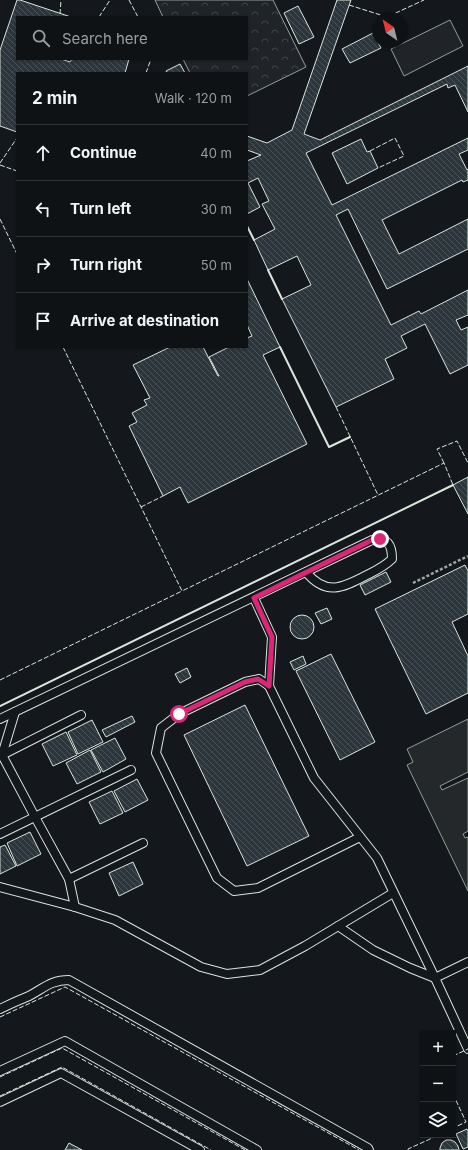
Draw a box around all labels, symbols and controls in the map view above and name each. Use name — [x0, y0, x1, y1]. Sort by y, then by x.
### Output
north arrow — [372, 12, 408, 48]
search box — [16, 16, 248, 60]
icon: search — [30, 27, 52, 49]
text: Search here — [62, 29, 148, 48]
text: 2 min — [32, 88, 77, 108]
text: Walk · 120 m — [155, 90, 232, 106]
icon: ahead — [32, 142, 54, 164]
text: Continue — [70, 143, 137, 162]
text: 40 m — [200, 145, 232, 161]
icon: left — [32, 198, 54, 220]
text: Turn left — [70, 199, 131, 218]
text: 30 m — [201, 201, 232, 217]
icon: right — [32, 254, 54, 276]
text: Turn right — [70, 255, 142, 274]
text: 50 m — [201, 257, 232, 273]
icon: arrive — [32, 310, 54, 332]
text: Arrive at destination — [70, 311, 219, 330]
route end — [371, 530, 389, 548]
route start — [170, 705, 188, 723]
map controls — [420, 1030, 456, 1138]
button: + — [420, 1030, 456, 1066]
button: − — [420, 1066, 456, 1102]
button: layers — [420, 1102, 456, 1138]

